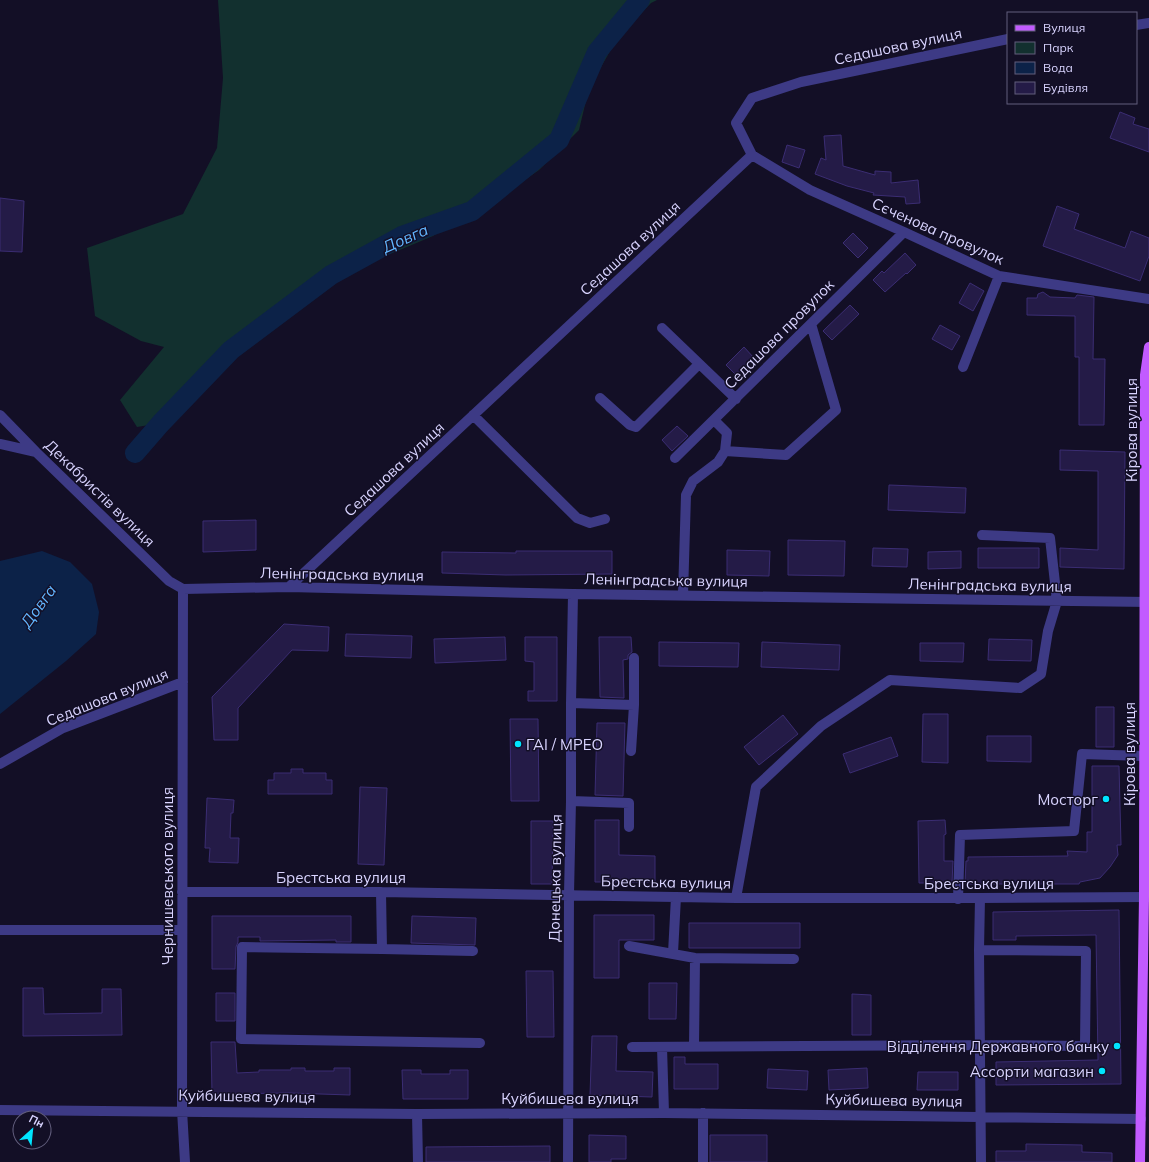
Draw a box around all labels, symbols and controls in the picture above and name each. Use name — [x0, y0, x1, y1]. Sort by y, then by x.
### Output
legend — [1007, 12, 1137, 104]
text: Вулиця — [1043, 20, 1085, 35]
street label: Седашова вулиця — [832, 23, 964, 69]
text: Парк — [1043, 40, 1074, 55]
text: Вода — [1043, 60, 1073, 75]
text: Будівля — [1043, 80, 1088, 95]
street label: Сєченова провулок — [869, 193, 1008, 269]
street label: Седашова вулиця — [576, 197, 684, 299]
water label: Довга — [378, 219, 431, 257]
street label: Седашова провулок — [720, 274, 839, 393]
street label: Кірова вулиця — [1122, 378, 1141, 482]
street label: Седашова вулиця — [340, 418, 448, 520]
street label: Декабристів вулиця — [41, 435, 159, 551]
street label: Ленінградська вулиця — [260, 563, 424, 585]
street label: Ленінградська вулиця — [584, 569, 748, 591]
street label: Ленінградська вулиця — [908, 574, 1072, 596]
water label: Довга — [15, 581, 60, 632]
street label: Седашова вулиця — [43, 664, 171, 730]
street label: Кірова вулиця — [1120, 702, 1139, 806]
place label: ГАІ / МРЕО — [526, 735, 603, 754]
marker: ГАІ / МРЕО — [513, 739, 523, 749]
street label: Чернишевського вулиця — [158, 787, 177, 965]
place label: Мосторг — [1038, 790, 1098, 809]
marker: Мосторг — [1101, 794, 1111, 804]
street label: Донецька вулиця — [544, 814, 566, 942]
street label: Брестська вулиця — [276, 868, 406, 887]
street label: Брестська вулиця — [601, 871, 731, 893]
street label: Брестська вулиця — [924, 874, 1054, 893]
place label: Відділення Державного банку — [887, 1037, 1109, 1056]
marker: Відділення Державного банку — [1112, 1041, 1122, 1051]
place label: Ассорти магазин — [970, 1062, 1094, 1081]
marker: Ассорти магазин — [1097, 1066, 1107, 1076]
street label: Куйбишева вулиця — [178, 1085, 316, 1107]
street label: Куйбишева вулиця — [501, 1089, 639, 1108]
street label: Куйбишева вулиця — [825, 1089, 963, 1111]
north arrow — [12, 1110, 52, 1150]
text: Пн — [27, 1111, 47, 1131]

